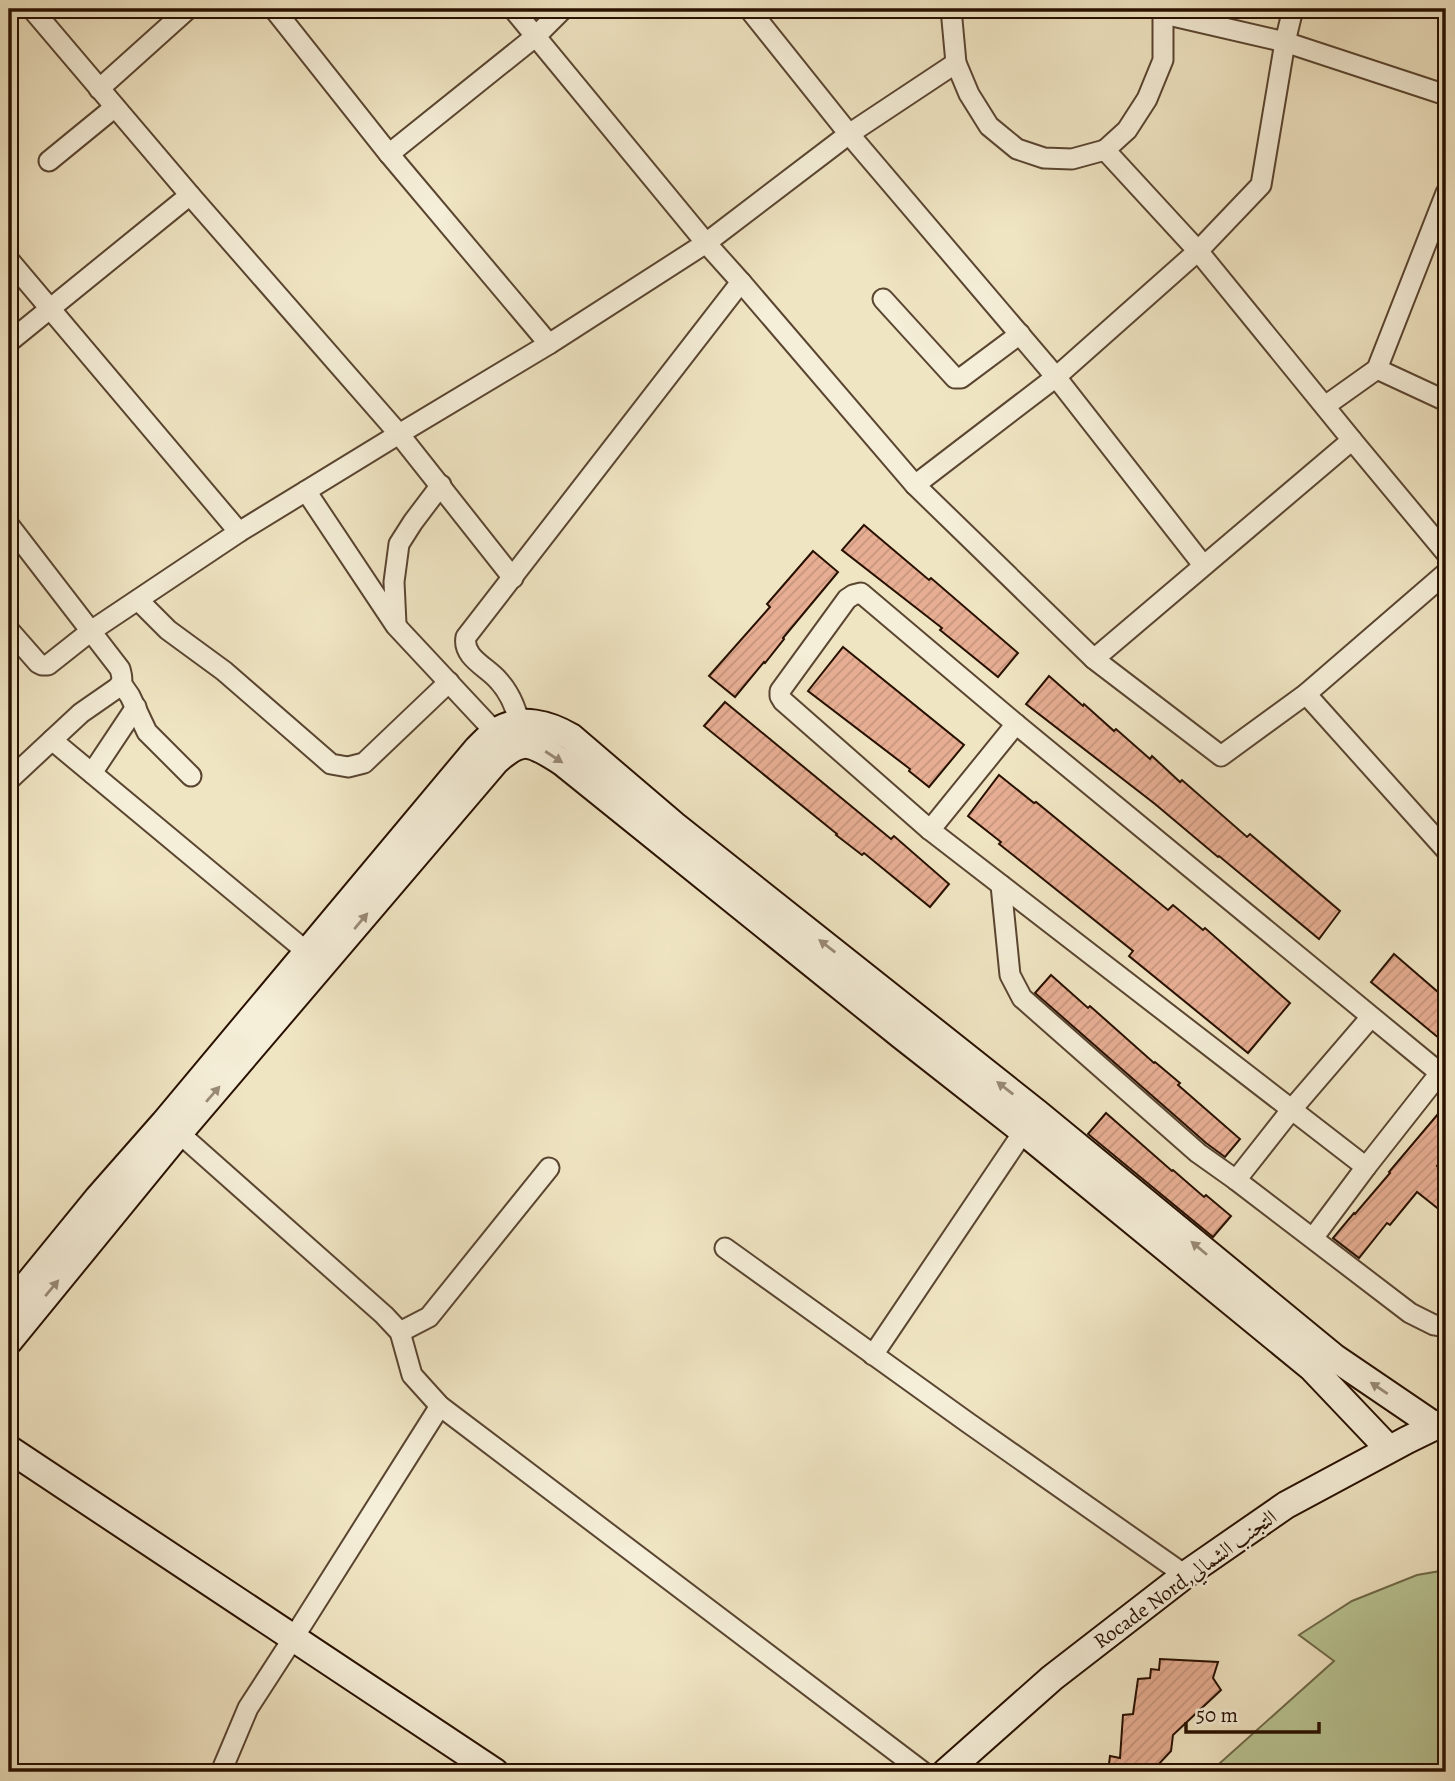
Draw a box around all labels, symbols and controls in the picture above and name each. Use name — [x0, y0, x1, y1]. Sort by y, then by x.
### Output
one-way arrow — [544, 751, 564, 764]
one-way arrow — [353, 913, 368, 931]
one-way arrow — [818, 939, 835, 954]
one-way arrow — [996, 1080, 1014, 1095]
one-way arrow — [204, 1086, 220, 1103]
one-way arrow — [1191, 1241, 1208, 1256]
one-way arrow — [44, 1280, 59, 1297]
one-way arrow — [1369, 1382, 1388, 1395]
street label: Rocade Nord,التجنب الشمالي — [1088, 1503, 1284, 1657]
scale bar — [1186, 1690, 1318, 1734]
text: 50 m — [1196, 1701, 1238, 1729]

